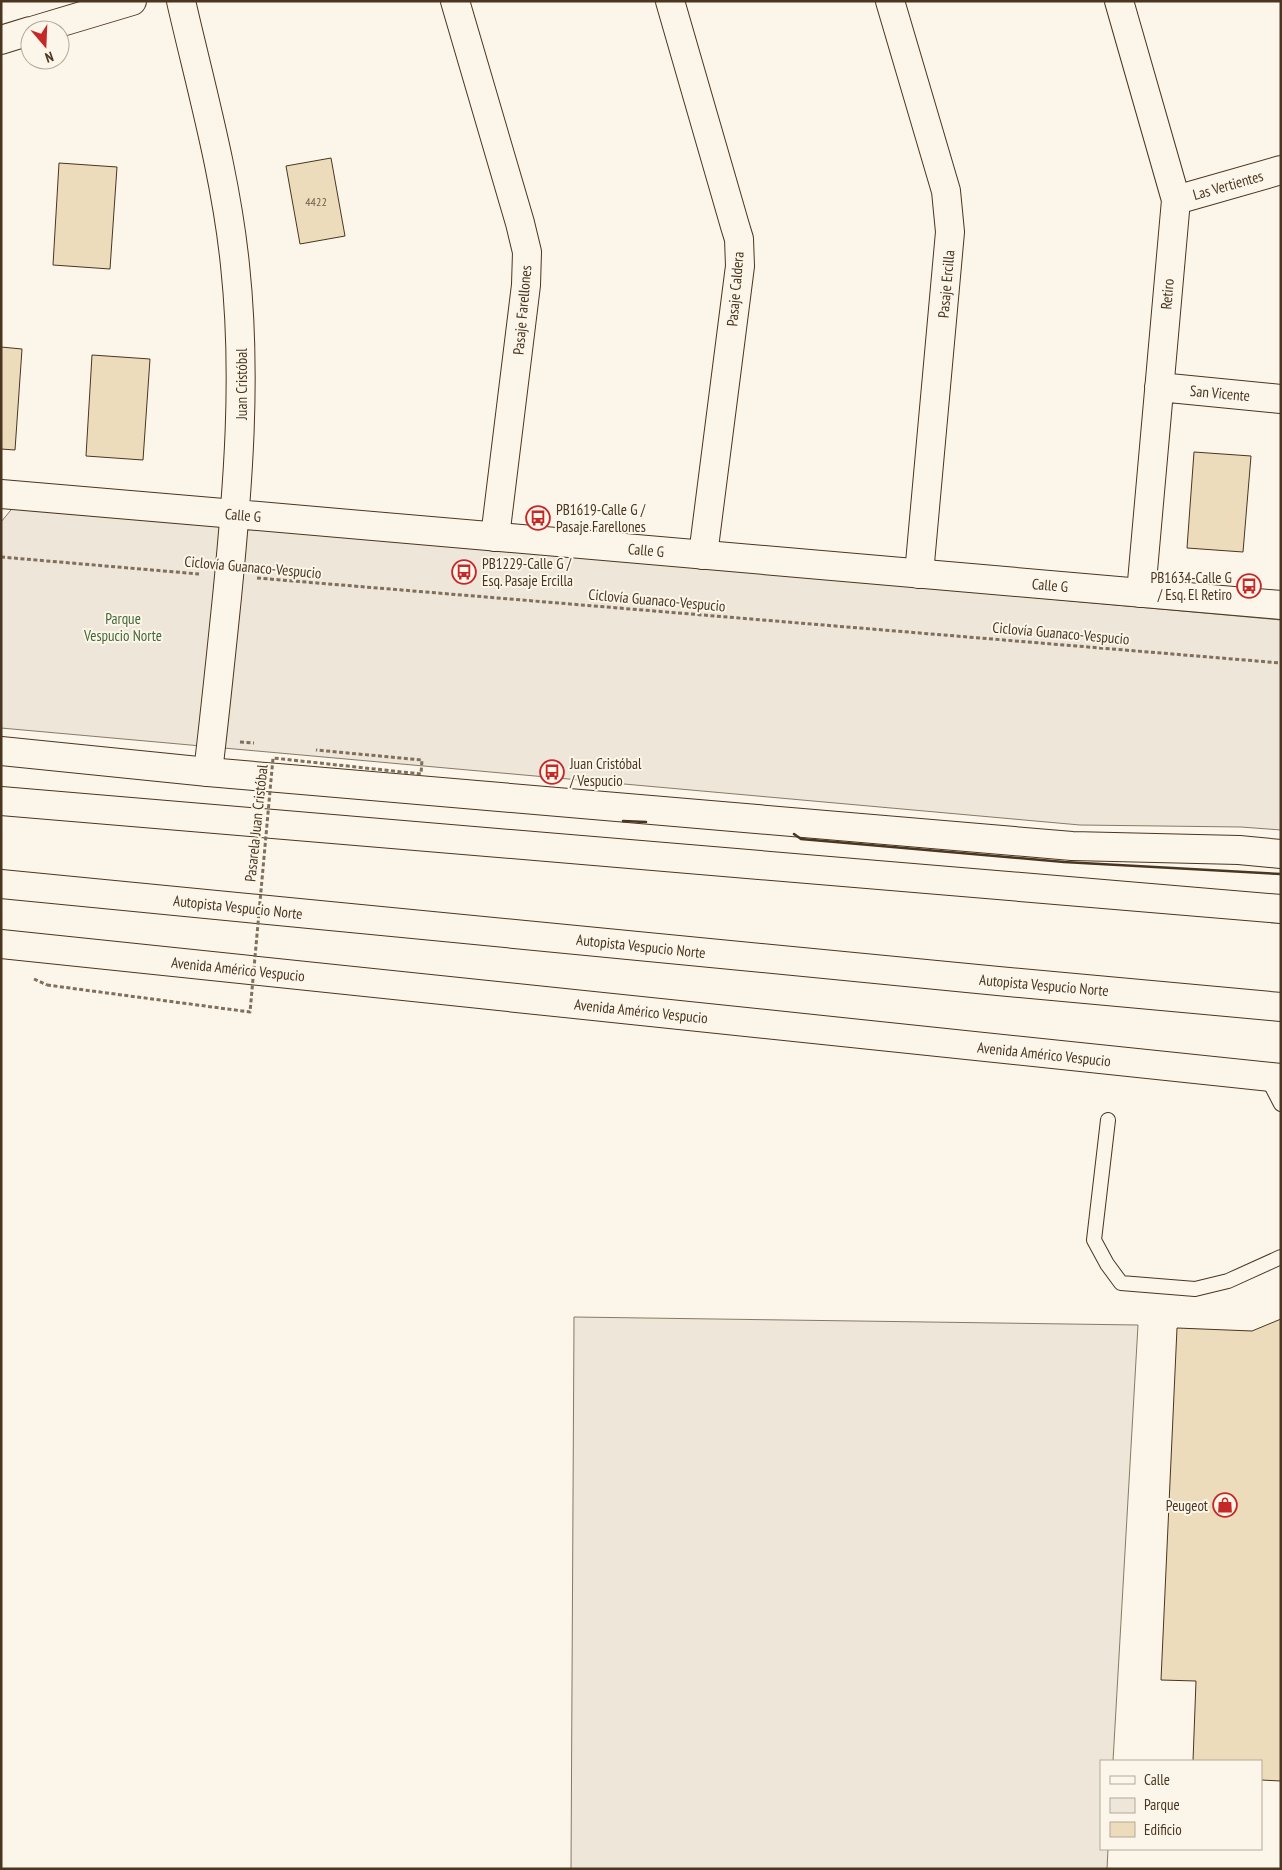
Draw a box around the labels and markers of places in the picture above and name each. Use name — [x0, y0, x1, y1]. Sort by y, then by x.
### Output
place label: PB1619-Calle G / Pasaje Farellones — [556, 500, 646, 536]
bus stop icon: PB1619-Calle G / Pasaje Farellones — [525, 505, 551, 531]
place label: PB1229-Calle G / Esq. Pasaje Ercilla — [482, 554, 573, 590]
bus stop icon: PB1229-Calle G / Esq. Pasaje Ercilla — [451, 559, 477, 585]
place label: PB1634-Calle G / Esq. El Retiro — [1150, 568, 1232, 604]
bus stop icon: PB1634-Calle G / Esq. El Retiro — [1236, 573, 1262, 599]
place label: Juan Cristóbal / Vespucio — [569, 754, 642, 790]
bus stop icon: Juan Cristóbal / Vespucio — [539, 759, 565, 785]
shop icon: Peugeot — [1212, 1492, 1238, 1518]
place label: Peugeot — [1166, 1496, 1208, 1515]

